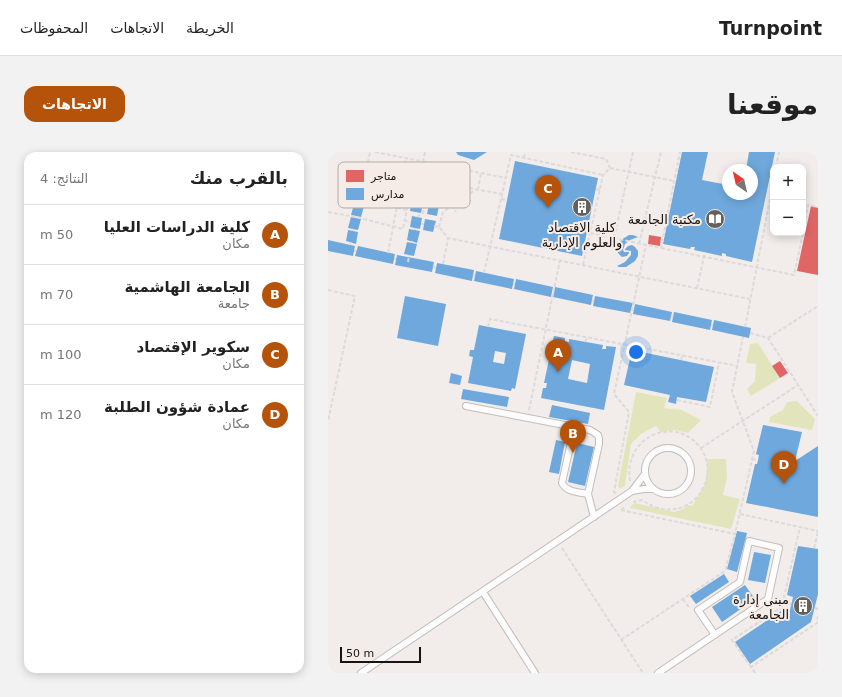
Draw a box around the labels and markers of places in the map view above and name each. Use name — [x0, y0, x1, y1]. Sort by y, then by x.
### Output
pin: C — [535, 175, 561, 208]
building icon: كلية الاقتصاد والعلوم الإدارية — [571, 196, 593, 218]
library icon: مكتبة الجامعة — [704, 208, 726, 230]
place label: مكتبة الجامعة — [628, 212, 701, 227]
place label: كلية الاقتصاد والعلوم الإدارية — [542, 220, 622, 251]
pin: A — [545, 339, 571, 372]
pin: B — [560, 420, 586, 453]
pin: D — [771, 451, 797, 484]
place label: مبنى إدارة الجامعة — [733, 592, 789, 622]
building icon: مبنى إدارة الجامعة — [792, 595, 814, 617]

